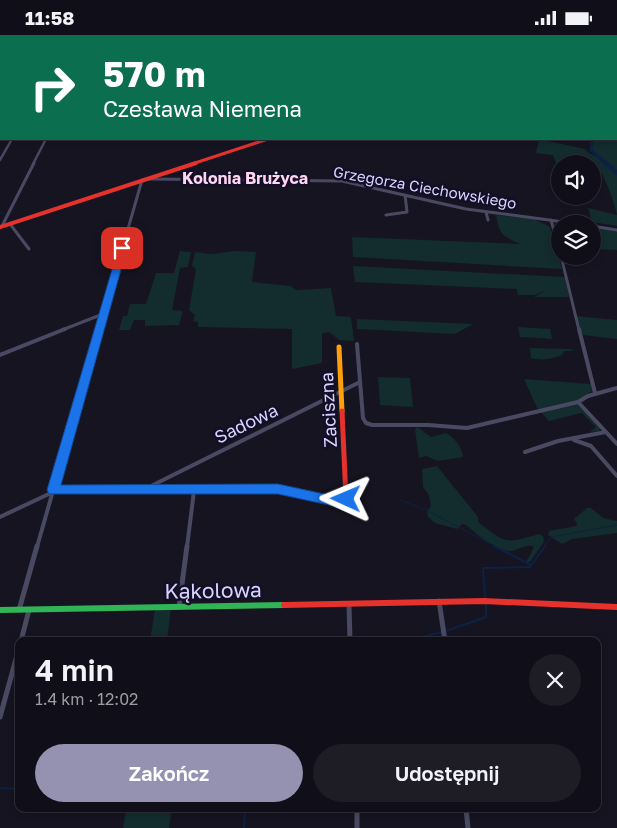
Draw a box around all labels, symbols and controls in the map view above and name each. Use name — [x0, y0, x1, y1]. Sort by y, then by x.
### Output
text: 11:58 — [25, 6, 74, 29]
text: 570 m — [103, 53, 206, 95]
icon: right — [20, 55, 85, 120]
text: Czesława Niemena — [103, 95, 302, 122]
map controls — [551, 155, 601, 265]
button: sound — [551, 155, 601, 205]
street label: Grzegorza Ciechowskiego — [332, 162, 518, 212]
district label: Kolonia Brużyca — [182, 168, 308, 188]
button: layers — [551, 215, 601, 265]
pin — [101, 227, 143, 269]
icon: arrive — [108, 234, 136, 262]
street label: Zaciszna — [315, 372, 341, 448]
street label: Sadowa — [211, 398, 281, 448]
position arrow — [319, 472, 371, 524]
street label: Kąkolowa — [164, 576, 262, 604]
text: 4 min — [35, 652, 114, 688]
button: close — [529, 654, 581, 706]
text: 1.4 km · 12:02 — [35, 689, 138, 709]
button: Zakończ — [35, 744, 303, 802]
button: Udostępnij — [313, 744, 581, 802]

